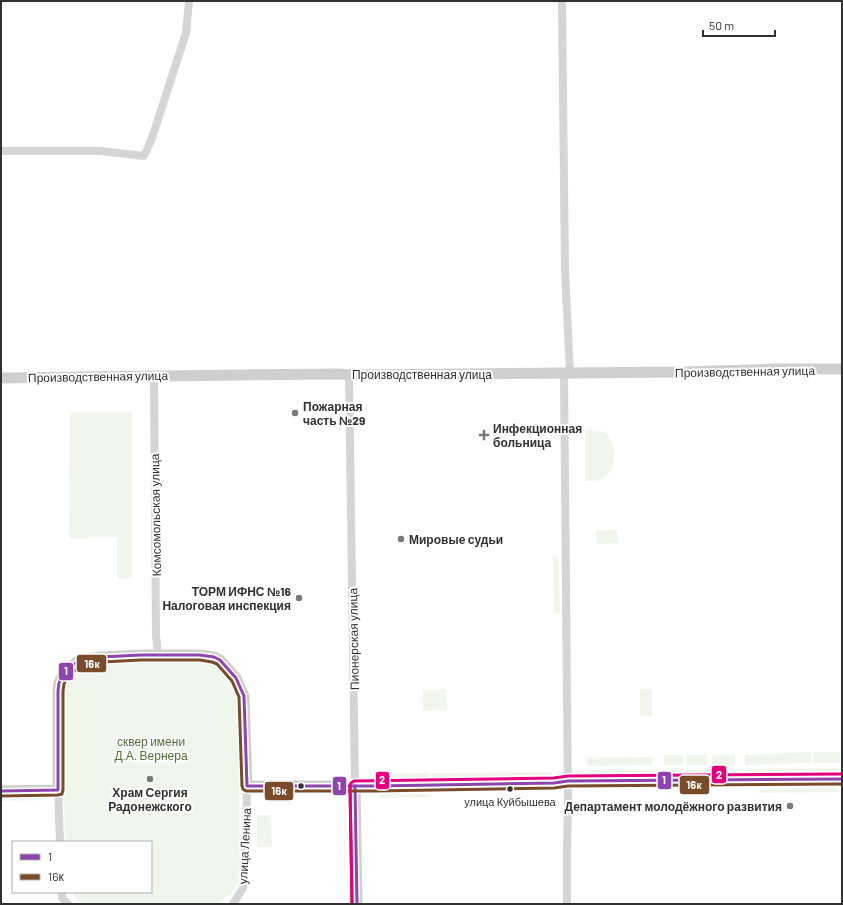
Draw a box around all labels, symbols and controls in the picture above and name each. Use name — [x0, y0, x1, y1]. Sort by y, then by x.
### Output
scale bar — [703, 12, 775, 38]
text: 50 m — [709, 18, 734, 32]
street label: Производственная улица — [675, 363, 815, 380]
street label: Производственная улица — [352, 367, 492, 382]
street label: Производственная улица — [28, 368, 168, 385]
place label: Пожарная часть №29 — [303, 399, 365, 427]
marker: Пожарная часть №29 — [290, 408, 300, 418]
place label: Инфекционная больница — [493, 421, 582, 450]
marker: Инфекционная больница — [478, 429, 490, 441]
street label: Комсомольская улица — [147, 453, 164, 576]
place label: Мировые судьи — [409, 532, 503, 547]
marker: Мировые судьи — [396, 534, 406, 544]
place label: ТОРМ ИФНС №16 Налоговая инспекция — [162, 584, 292, 613]
street label: Пионерская улица — [345, 588, 362, 690]
marker: ТОРМ ИФНС №16 Налоговая инспекция — [294, 593, 304, 603]
line badge: 16к — [76, 654, 107, 673]
text: 16к — [84, 657, 100, 670]
line badge: 1 — [58, 662, 74, 681]
text: 1 — [64, 664, 68, 677]
park label: сквер имени Д.А. Вернера — [114, 734, 188, 763]
line badge: 2 — [711, 765, 727, 784]
text: 2 — [716, 768, 722, 781]
line badge: 2 — [375, 771, 390, 790]
line badge: 1 — [657, 771, 672, 790]
text: 2 — [379, 773, 385, 786]
text: 1 — [662, 773, 666, 786]
marker: Храм Сергия Радонежского — [145, 774, 155, 784]
line badge: 16к — [679, 775, 710, 795]
line badge: 1 — [332, 776, 347, 796]
text: 16к — [686, 778, 702, 791]
text: 1 — [337, 779, 341, 792]
line badge: 16к — [264, 781, 294, 801]
unlabelled marker — [296, 781, 306, 791]
text: 16к — [271, 784, 287, 797]
marker: улица Куйбышева — [505, 784, 515, 794]
place label: Храм Сергия Радонежского — [108, 785, 192, 814]
place label: улица Куйбышева — [464, 795, 557, 808]
place label: Департамент молодёжного развития — [564, 799, 782, 814]
marker: Департамент молодёжного развития — [785, 801, 795, 811]
street label: улица Ленина — [235, 807, 254, 885]
legend — [12, 841, 152, 893]
text: 1 — [48, 849, 52, 863]
text: 16к — [48, 869, 64, 883]

